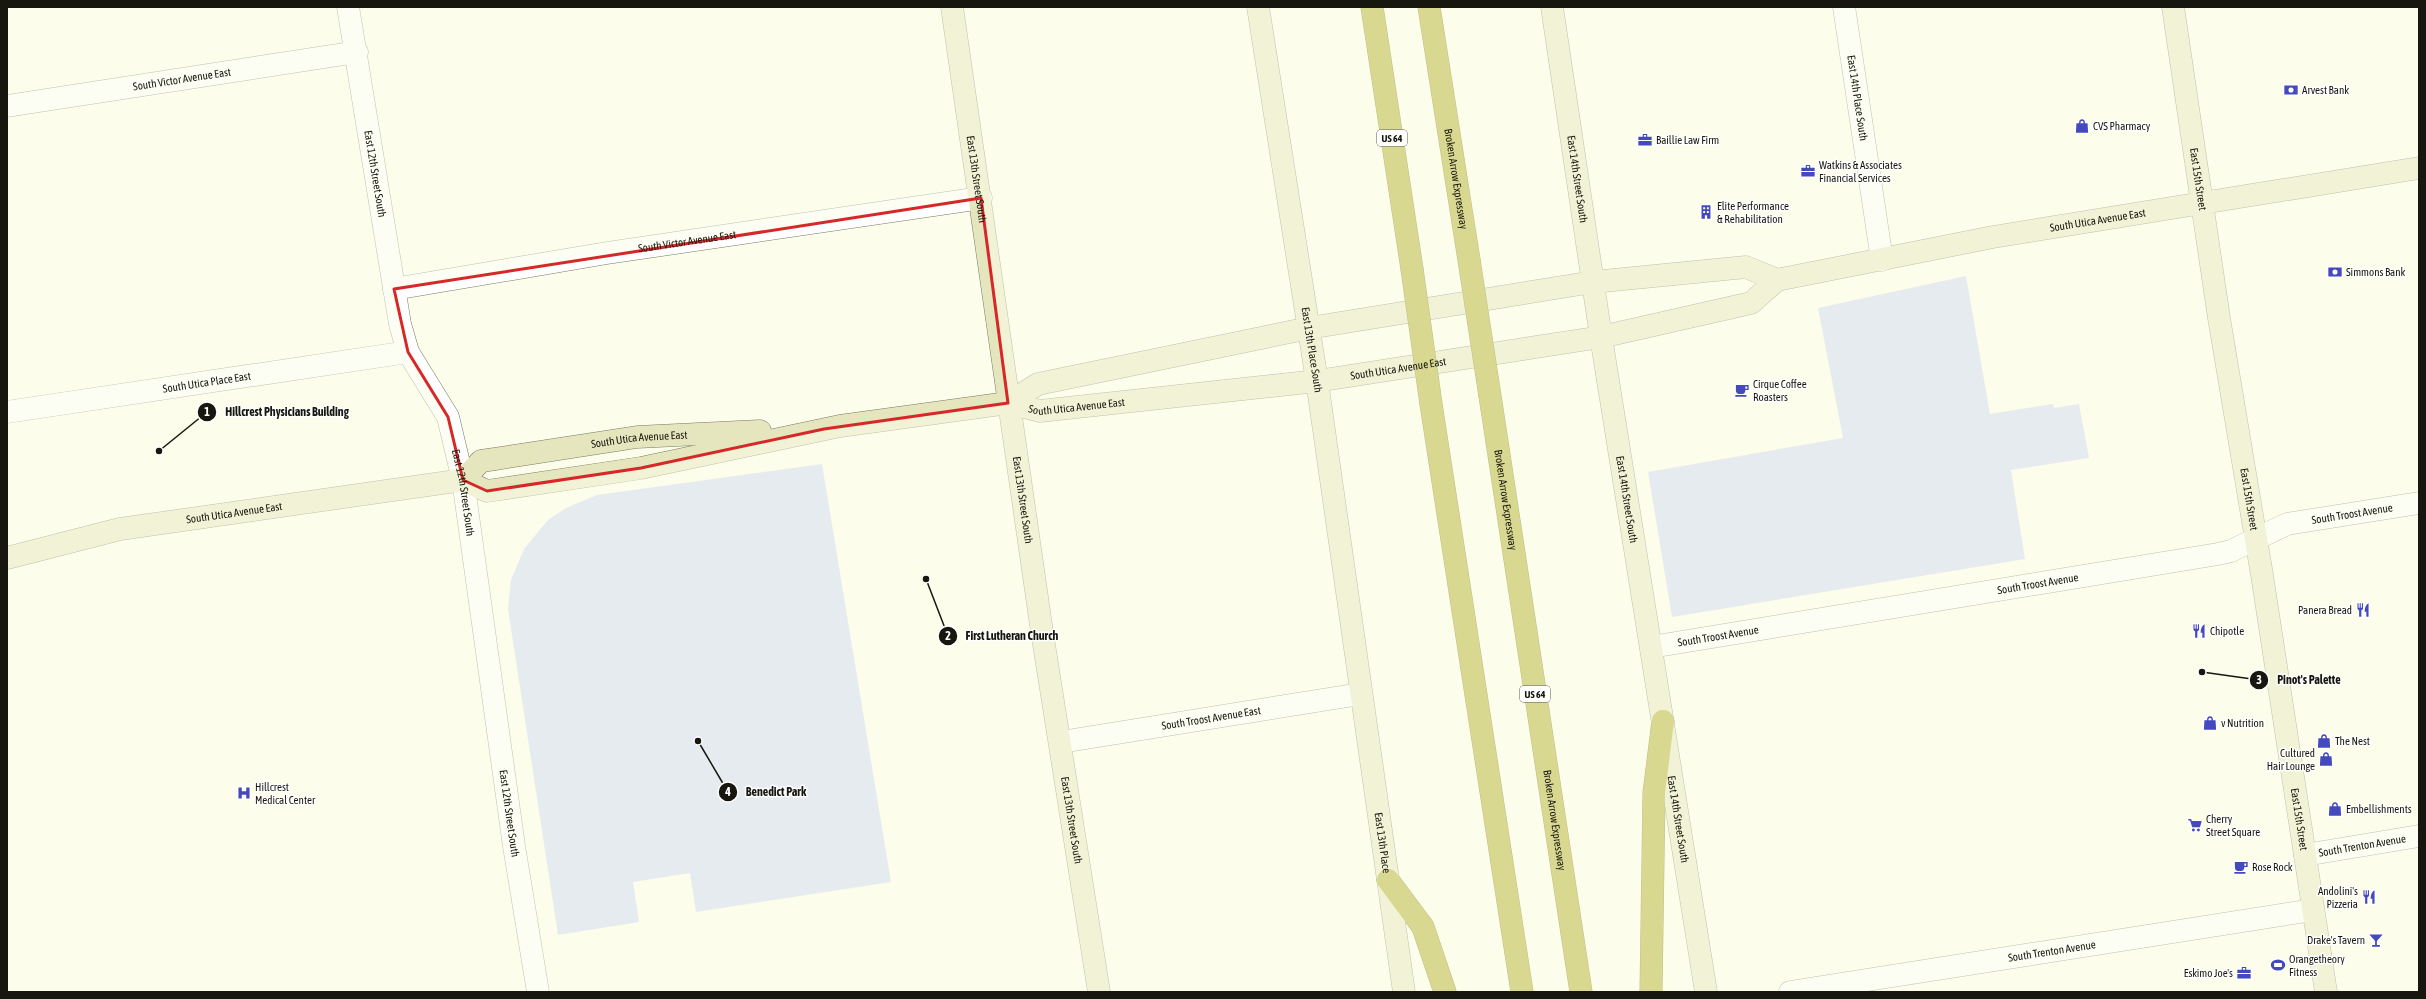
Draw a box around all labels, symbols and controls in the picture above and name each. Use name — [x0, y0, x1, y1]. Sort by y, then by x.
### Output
street label: East 14th Place South — [1845, 54, 1870, 142]
street label: South Victor Avenue East — [132, 66, 232, 92]
bank icon: Arvest Bank — [2283, 82, 2299, 98]
place label: Arvest Bank — [2302, 84, 2349, 96]
shop icon: CVS Pharmacy — [2074, 118, 2090, 134]
place label: CVS Pharmacy — [2093, 120, 2151, 132]
street label: Broken Arrow Expressway — [1442, 128, 1470, 230]
street label: East 12th Street South — [362, 129, 388, 218]
road number: US 64 — [1377, 130, 1407, 146]
office icon: Baillie Law Firm — [1637, 132, 1653, 148]
place label: Baillie Law Firm — [1656, 134, 1719, 146]
street label: East 13th Street South — [965, 135, 989, 224]
street label: East 14th Street South — [1565, 135, 1590, 224]
street label: East 15th Street — [2188, 147, 2209, 211]
place label: Watkins & Associates Financial Services — [1819, 159, 1902, 184]
office icon: Watkins & Associates Financial Services — [1800, 163, 1816, 179]
place label: Elite Performance & Rehabilitation — [1717, 200, 1789, 225]
building icon: Elite Performance & Rehabilitation — [1698, 204, 1714, 220]
street label: South Utica Avenue East — [2049, 206, 2147, 234]
street label: South Victor Avenue East — [637, 228, 737, 254]
bank icon: Simmons Bank — [2327, 264, 2343, 280]
place label: Simmons Bank — [2346, 266, 2406, 278]
street label: East 13th Place South — [1299, 306, 1325, 393]
street label: South Utica Avenue East — [1349, 355, 1447, 382]
street label: South Utica Place East — [162, 370, 252, 395]
place label: Cirque Coffee Roasters — [1753, 378, 1807, 403]
cafe icon: Cirque Coffee Roasters — [1734, 382, 1750, 398]
street label: South Utica Avenue East — [1027, 396, 1125, 417]
callout: Hillcrest Physicians Building — [197, 400, 357, 424]
text: 1 — [204, 405, 210, 419]
text: Hillcrest Physicians Building — [225, 405, 350, 419]
street label: South Utica Avenue East — [590, 429, 688, 450]
street label: East 12th Street South — [450, 448, 477, 537]
street label: Broken Arrow Expressway — [1492, 449, 1520, 551]
street label: East 13th Street South — [1011, 455, 1035, 544]
street label: East 14th Street South — [1614, 455, 1640, 544]
street label: East 15th Street — [2238, 467, 2260, 531]
street label: South Utica Avenue East — [185, 500, 283, 525]
street label: South Troost Avenue — [2311, 501, 2394, 526]
street label: South Troost Avenue — [1996, 571, 2079, 596]
restaurant icon: Panera Bread — [2355, 602, 2371, 618]
place label: Panera Bread — [2298, 604, 2352, 616]
street label: South Troost Avenue — [1677, 623, 1760, 649]
restaurant icon: Chipotle — [2191, 623, 2207, 639]
callout: First Lutheran Church — [938, 624, 1066, 648]
place label: Chipotle — [2210, 625, 2244, 637]
text: 2 — [945, 629, 951, 643]
text: First Lutheran Church — [966, 629, 1059, 643]
callout: Pinot's Palette — [2249, 668, 2348, 692]
text: 3 — [2256, 673, 2262, 687]
text: Pinot's Palette — [2277, 673, 2341, 687]
road number: US 64 — [1520, 686, 1550, 702]
street label: South Troost Avenue East — [1161, 704, 1262, 732]
shop icon: v Nutrition — [2202, 715, 2218, 731]
place label: v Nutrition — [2221, 717, 2264, 729]
shop icon: The Nest — [2316, 733, 2332, 749]
place label: The Nest — [2335, 735, 2370, 747]
place label: Cultured Hair Lounge — [2267, 747, 2315, 772]
shop icon: Cultured Hair Lounge — [2318, 751, 2334, 767]
street label: East 12th Street South — [497, 769, 522, 858]
street label: Broken Arrow Expressway — [1541, 769, 1568, 872]
street label: East 14th Street South — [1665, 775, 1691, 864]
street label: East 13th Street South — [1059, 776, 1085, 865]
callout: Benedict Park — [718, 780, 814, 804]
place label: Hillcrest Medical Center — [255, 781, 316, 806]
hospital icon: Hillcrest Medical Center — [236, 785, 252, 801]
text: 4 — [724, 785, 731, 799]
text: Benedict Park — [746, 785, 807, 799]
street label: East 15th Street — [2289, 787, 2310, 851]
shop icon: Embellishments — [2327, 801, 2343, 817]
place label: Embellishments — [2346, 803, 2412, 815]
street label: East 13th Place — [1372, 812, 1393, 874]
place label: Cherry Street Square — [2206, 813, 2260, 838]
supermarket icon: Cherry Street Square — [2187, 817, 2203, 833]
street label: South Trenton Avenue — [2318, 832, 2407, 859]
cafe icon: Rose Rock — [2233, 859, 2249, 875]
place label: Rose Rock — [2252, 861, 2293, 873]
place label: Andolini's Pizzeria — [2318, 885, 2358, 910]
restaurant icon: Andolini's Pizzeria — [2361, 889, 2377, 905]
bar icon: Drake's Tavern — [2368, 932, 2384, 948]
place label: Drake's Tavern — [2307, 934, 2365, 946]
street label: South Trenton Avenue — [2007, 938, 2096, 964]
place label: Orangetheory Fitness — [2289, 953, 2345, 978]
sports icon: Orangetheory Fitness — [2270, 957, 2286, 973]
office icon: Eskimo Joe's — [2236, 965, 2252, 981]
place label: Eskimo Joe's — [2184, 967, 2233, 979]

